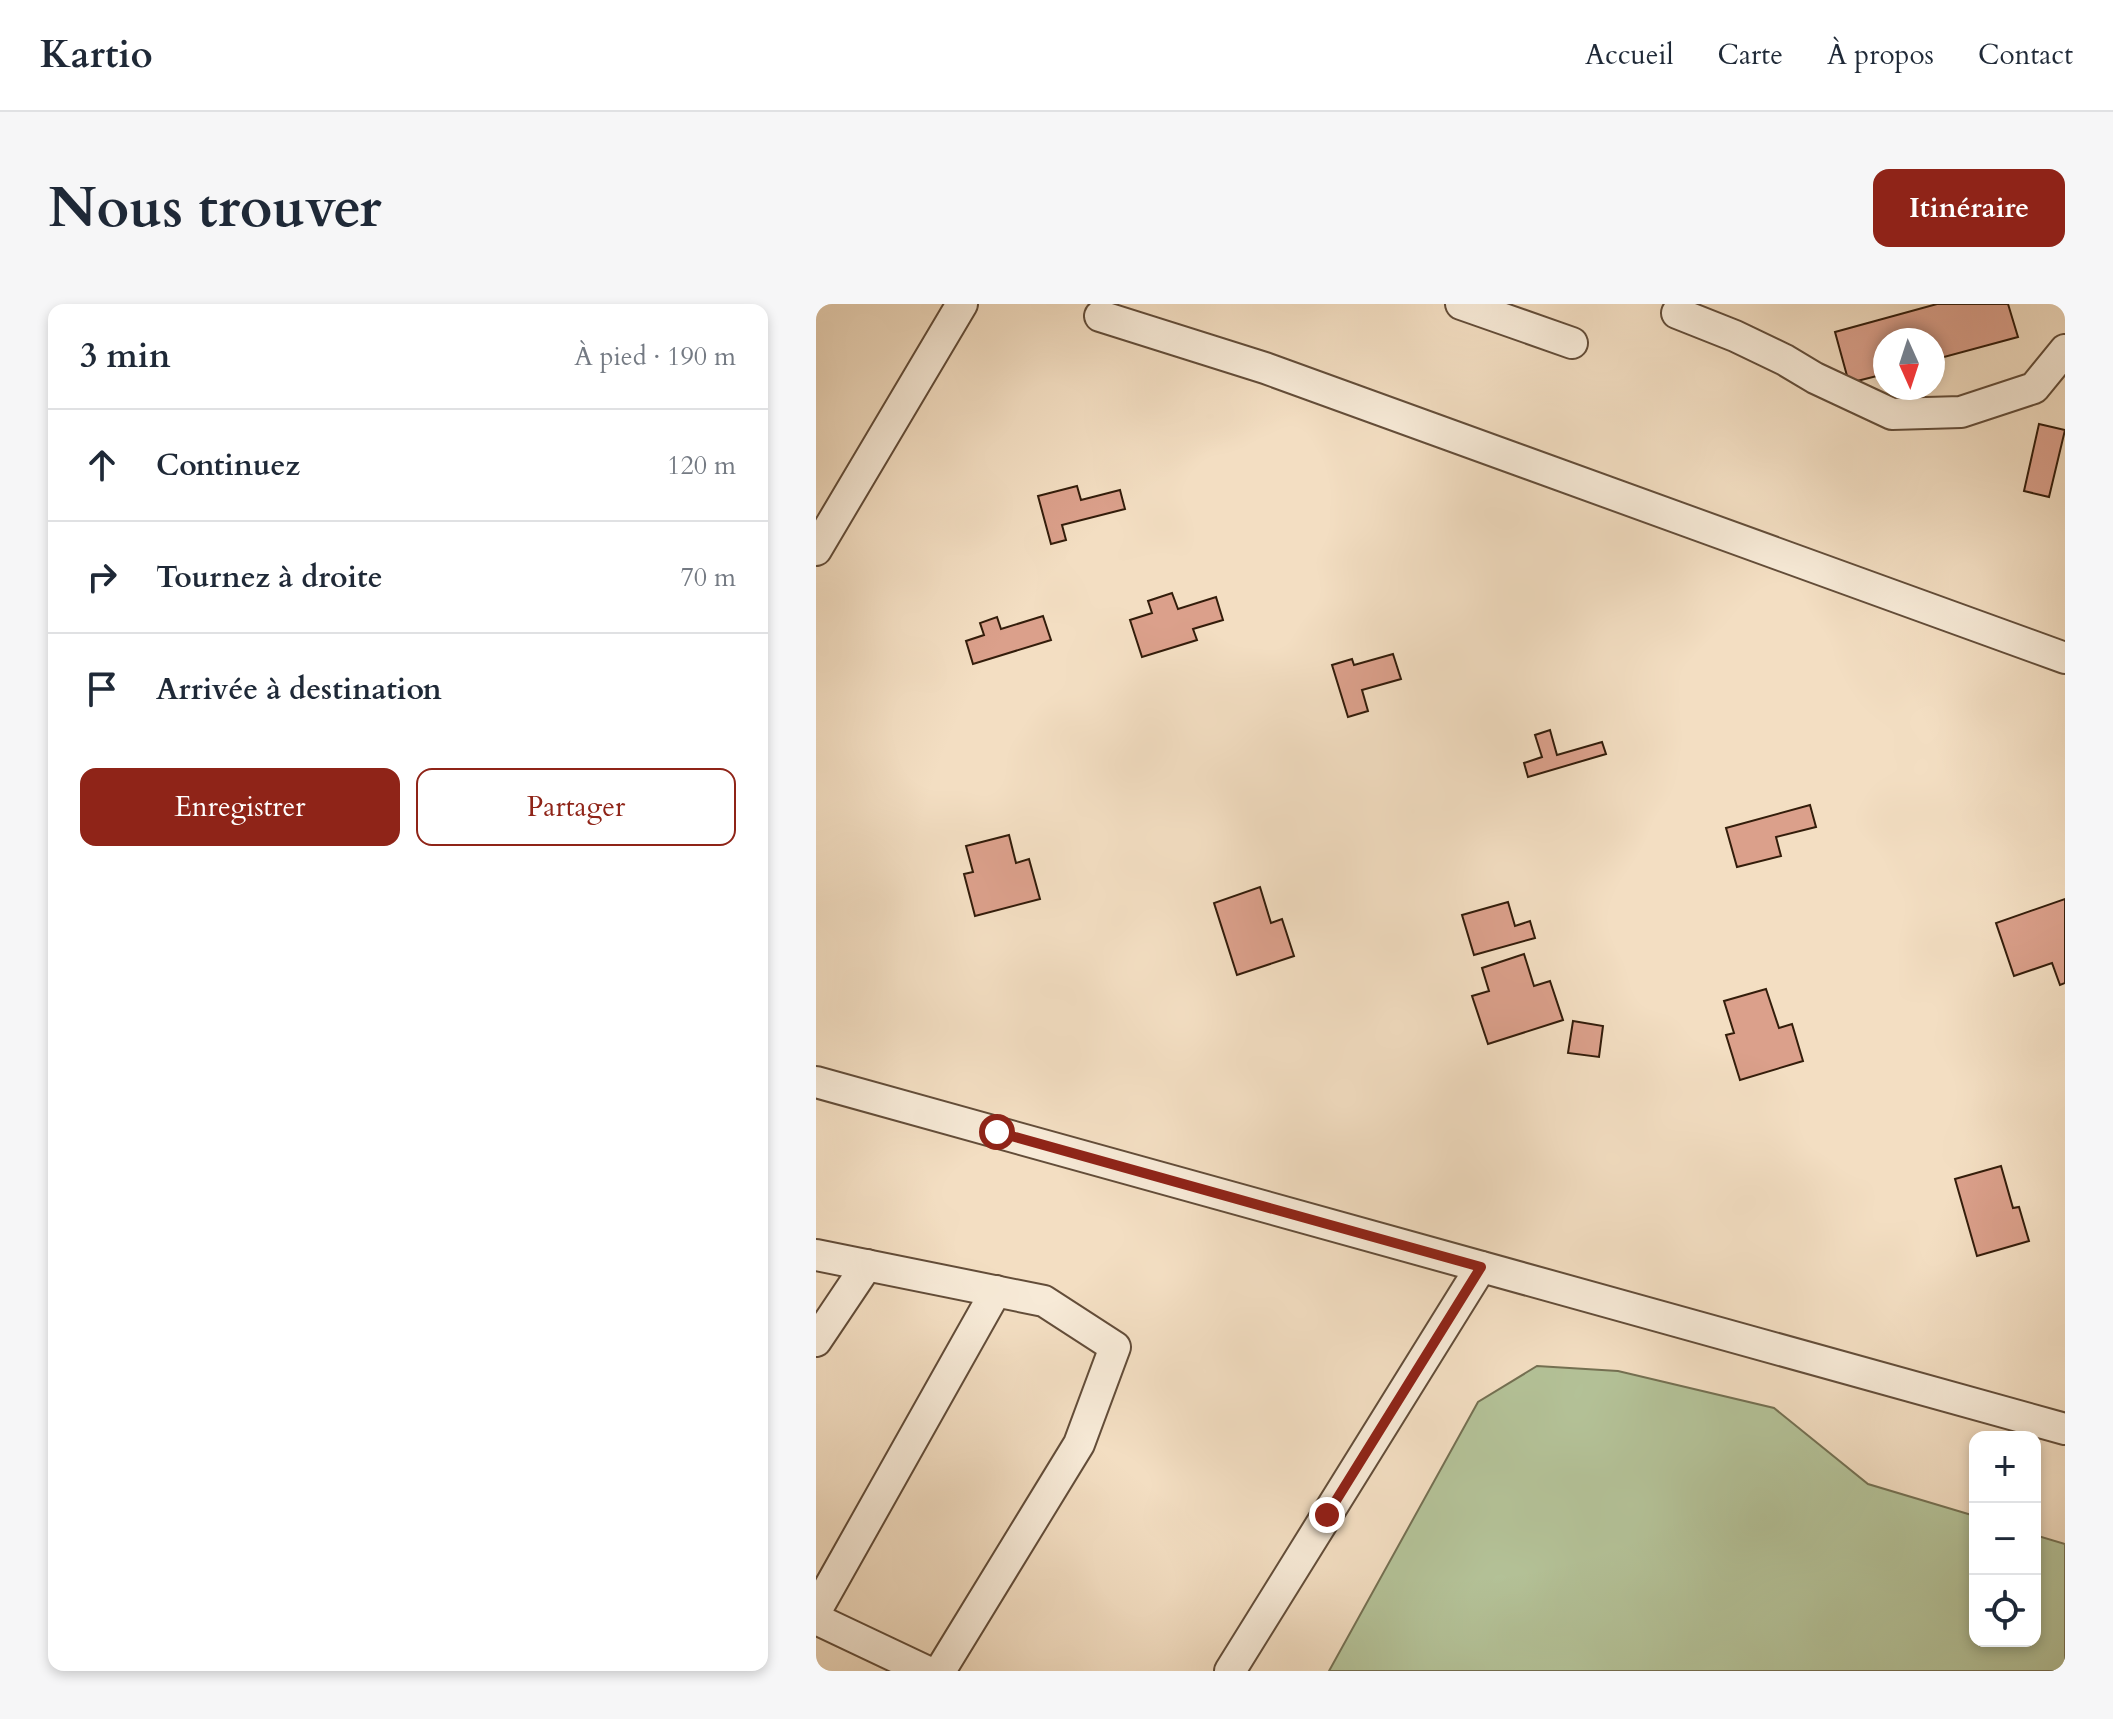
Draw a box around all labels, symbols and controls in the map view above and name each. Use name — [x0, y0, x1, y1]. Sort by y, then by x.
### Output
text: Kartio — [40, 29, 153, 81]
text: Accueil — [1585, 36, 1674, 74]
text: Carte — [1718, 36, 1783, 74]
text: À propos — [1827, 36, 1934, 74]
text: Contact — [1978, 36, 2073, 74]
button: Itinéraire — [1873, 169, 2065, 247]
text: Nous trouver — [48, 171, 381, 246]
north arrow — [1873, 328, 1945, 400]
text: 3 min — [80, 333, 171, 379]
text: À pied · 190 m — [574, 339, 736, 374]
icon: ahead — [80, 443, 124, 487]
text: Continuez — [156, 445, 300, 486]
text: 120 m — [667, 448, 736, 483]
icon: right — [80, 555, 124, 599]
text: Tournez à droite — [156, 557, 383, 598]
text: 70 m — [680, 560, 736, 595]
icon: arrive — [80, 667, 124, 711]
text: Arrivée à destination — [156, 669, 442, 710]
button: Enregistrer — [80, 768, 400, 846]
button: Partager — [416, 768, 736, 846]
route start — [979, 1114, 1015, 1150]
map controls — [1969, 1431, 2041, 1647]
button: + — [1969, 1431, 2041, 1503]
route end — [1309, 1497, 1345, 1533]
button: − — [1969, 1503, 2041, 1575]
button: locate — [1969, 1575, 2041, 1647]

